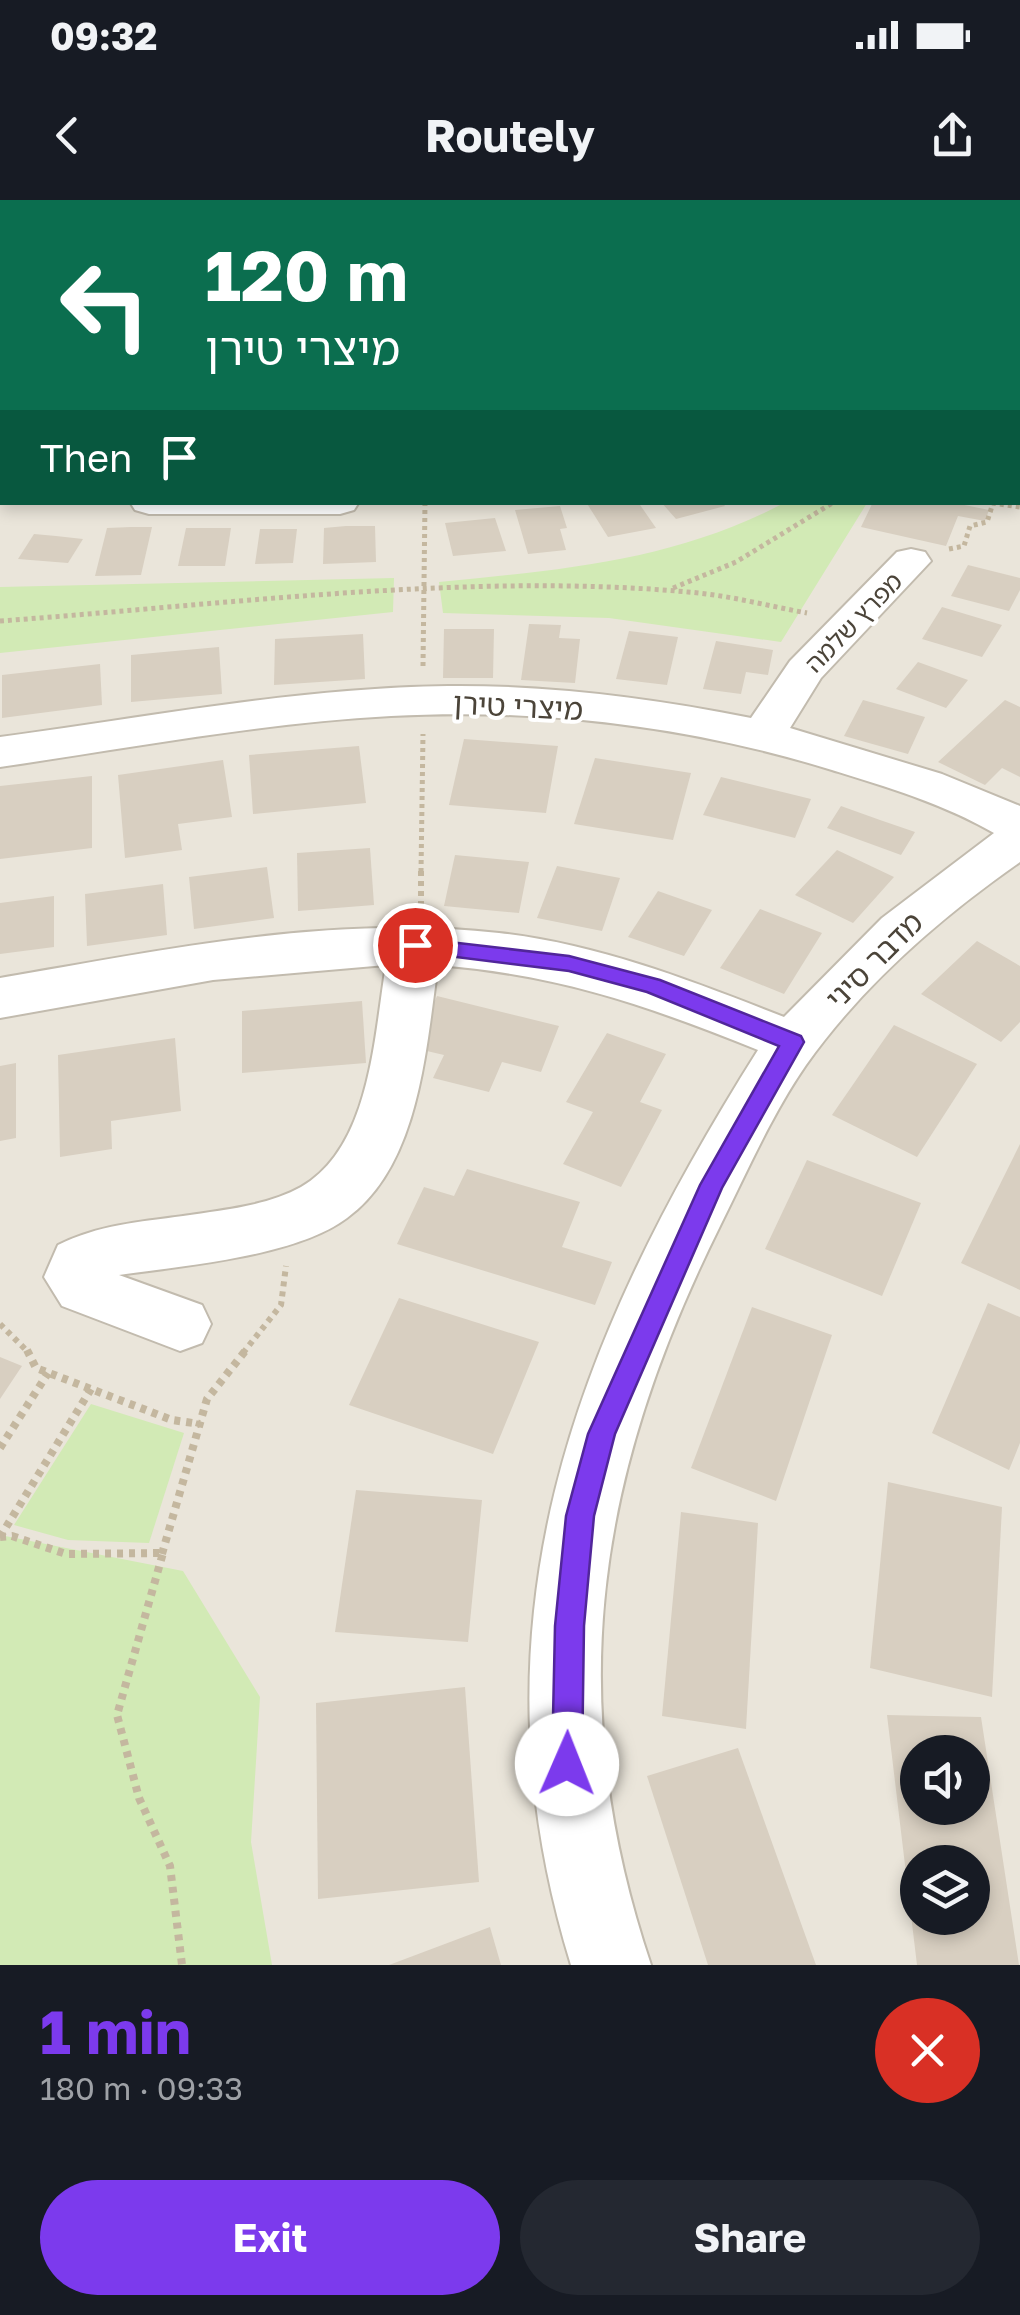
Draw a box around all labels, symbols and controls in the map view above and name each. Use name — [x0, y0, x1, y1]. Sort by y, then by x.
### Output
text: 09:32 — [50, 13, 157, 58]
icon: back — [40, 108, 95, 163]
text: Routely — [425, 108, 595, 162]
icon: share — [925, 108, 980, 163]
text: 120 m — [205, 232, 408, 316]
icon: left — [40, 240, 170, 370]
text: מיצרי טירן — [205, 321, 400, 375]
icon: arrive — [152, 430, 207, 485]
text: Then — [40, 435, 132, 480]
street label: מפרץ שלמה — [798, 566, 908, 678]
street label: מיצרי טירן — [452, 685, 584, 727]
pin — [373, 903, 458, 988]
street label: מדבר סיני — [818, 904, 930, 1016]
icon: arrive — [388, 918, 443, 973]
position arrow — [515, 1712, 619, 1816]
map controls — [900, 1735, 990, 1935]
button: sound — [900, 1735, 990, 1825]
button: layers — [900, 1845, 990, 1935]
text: 1 min — [40, 1995, 191, 2067]
button: close — [875, 1998, 980, 2103]
text: 180 m · 09:33 — [40, 2069, 243, 2107]
button: Exit — [40, 2180, 500, 2295]
button: Share — [520, 2180, 980, 2295]

